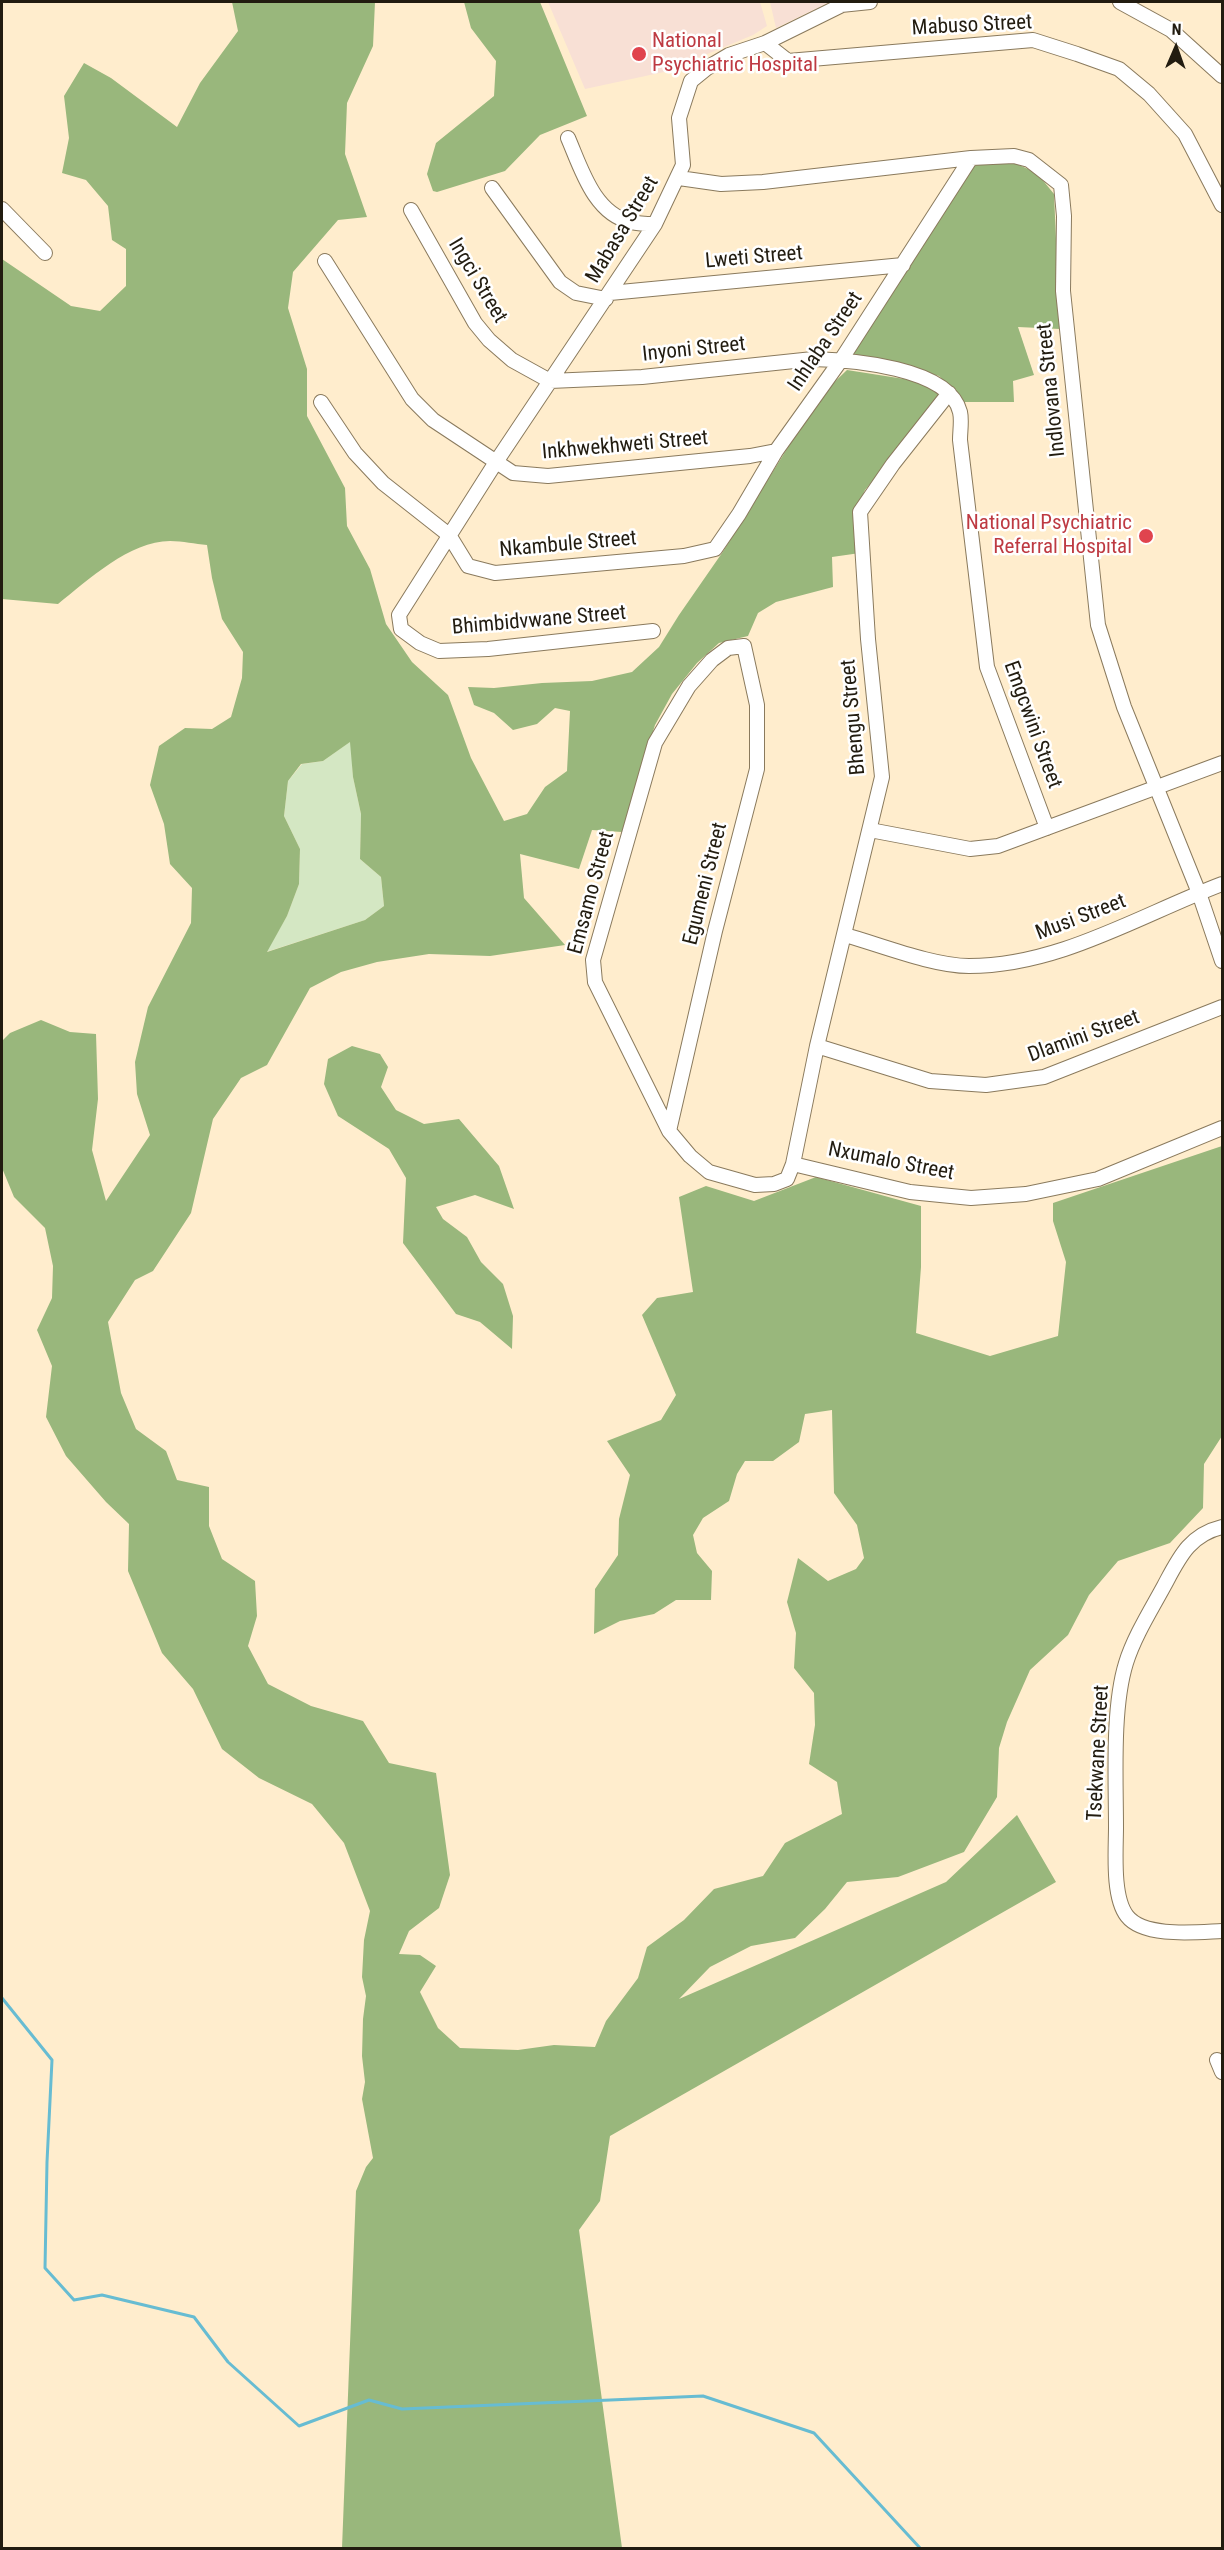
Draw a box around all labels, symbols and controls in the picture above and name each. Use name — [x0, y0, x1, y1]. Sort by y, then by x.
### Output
street label: Mabuso Street — [911, 10, 1033, 42]
north arrow — [1146, 18, 1206, 78]
text: N — [1171, 20, 1182, 39]
place label: National Psychiatric Hospital — [652, 29, 818, 79]
marker: National Psychiatric Hospital — [630, 45, 648, 63]
street label: Mabasa Street — [581, 172, 665, 288]
street label: Ingci Street — [442, 234, 512, 328]
street label: Lweti Street — [704, 241, 804, 275]
street label: Inhlaba Street — [783, 287, 869, 397]
street label: Indlovana Street — [1032, 322, 1072, 458]
street label: Inyoni Street — [641, 332, 747, 368]
street label: Inkhwekhweti Street — [541, 426, 709, 466]
place label: National Psychiatric Referral Hospital — [966, 511, 1132, 561]
street label: Nkambule Street — [498, 526, 638, 564]
marker: National Psychiatric Referral Hospital — [1137, 527, 1155, 545]
street label: Bhimbidvwane Street — [451, 601, 627, 641]
street label: Bhengu Street — [836, 658, 872, 776]
street label: Emgcwini Street — [997, 658, 1067, 792]
street label: Egumeni Street — [679, 820, 733, 948]
street label: Emsamo Street — [563, 829, 621, 957]
street label: Musi Street — [1032, 889, 1130, 947]
street label: Dlamini Street — [1025, 1005, 1143, 1069]
street label: Nxumalo Street — [826, 1137, 956, 1187]
street label: Tsekwane Street — [1083, 1684, 1115, 1822]

